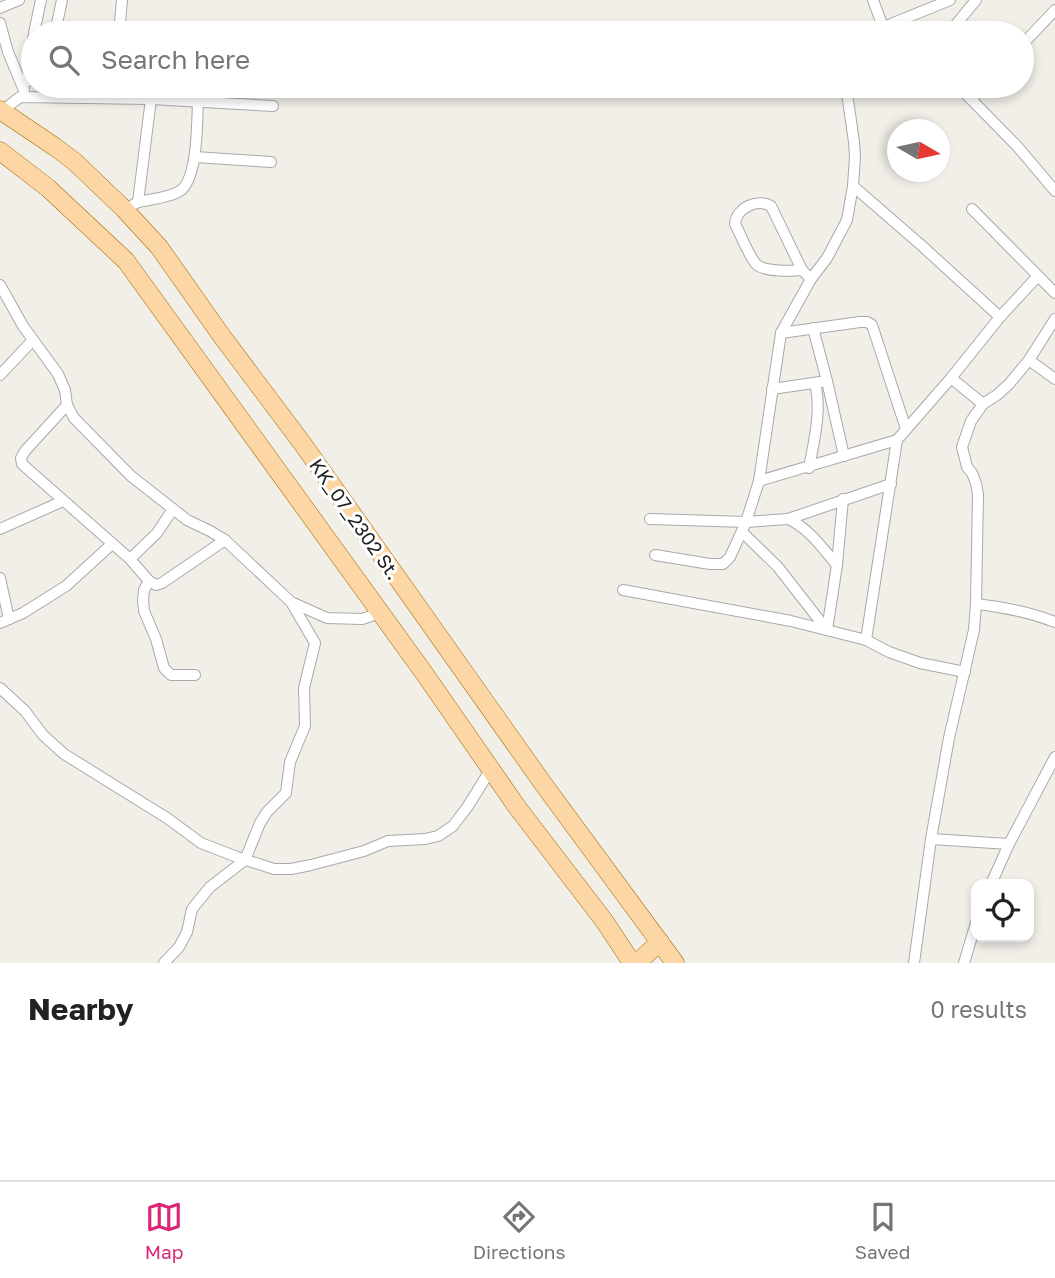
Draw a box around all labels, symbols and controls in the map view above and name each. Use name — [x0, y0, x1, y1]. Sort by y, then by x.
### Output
search box — [21, 21, 1034, 98]
icon: search — [45, 41, 83, 79]
text: Search here — [101, 44, 250, 75]
north arrow — [887, 119, 950, 182]
street label: KK_07_2302 St. — [305, 454, 406, 584]
map controls — [971, 879, 1034, 942]
button: locate — [971, 879, 1034, 942]
text: Nearby — [28, 991, 133, 1027]
text: 0 results — [931, 995, 1027, 1023]
tab: Map — [145, 1198, 183, 1263]
tab: Directions — [473, 1198, 566, 1263]
tab: Saved — [855, 1198, 910, 1263]

